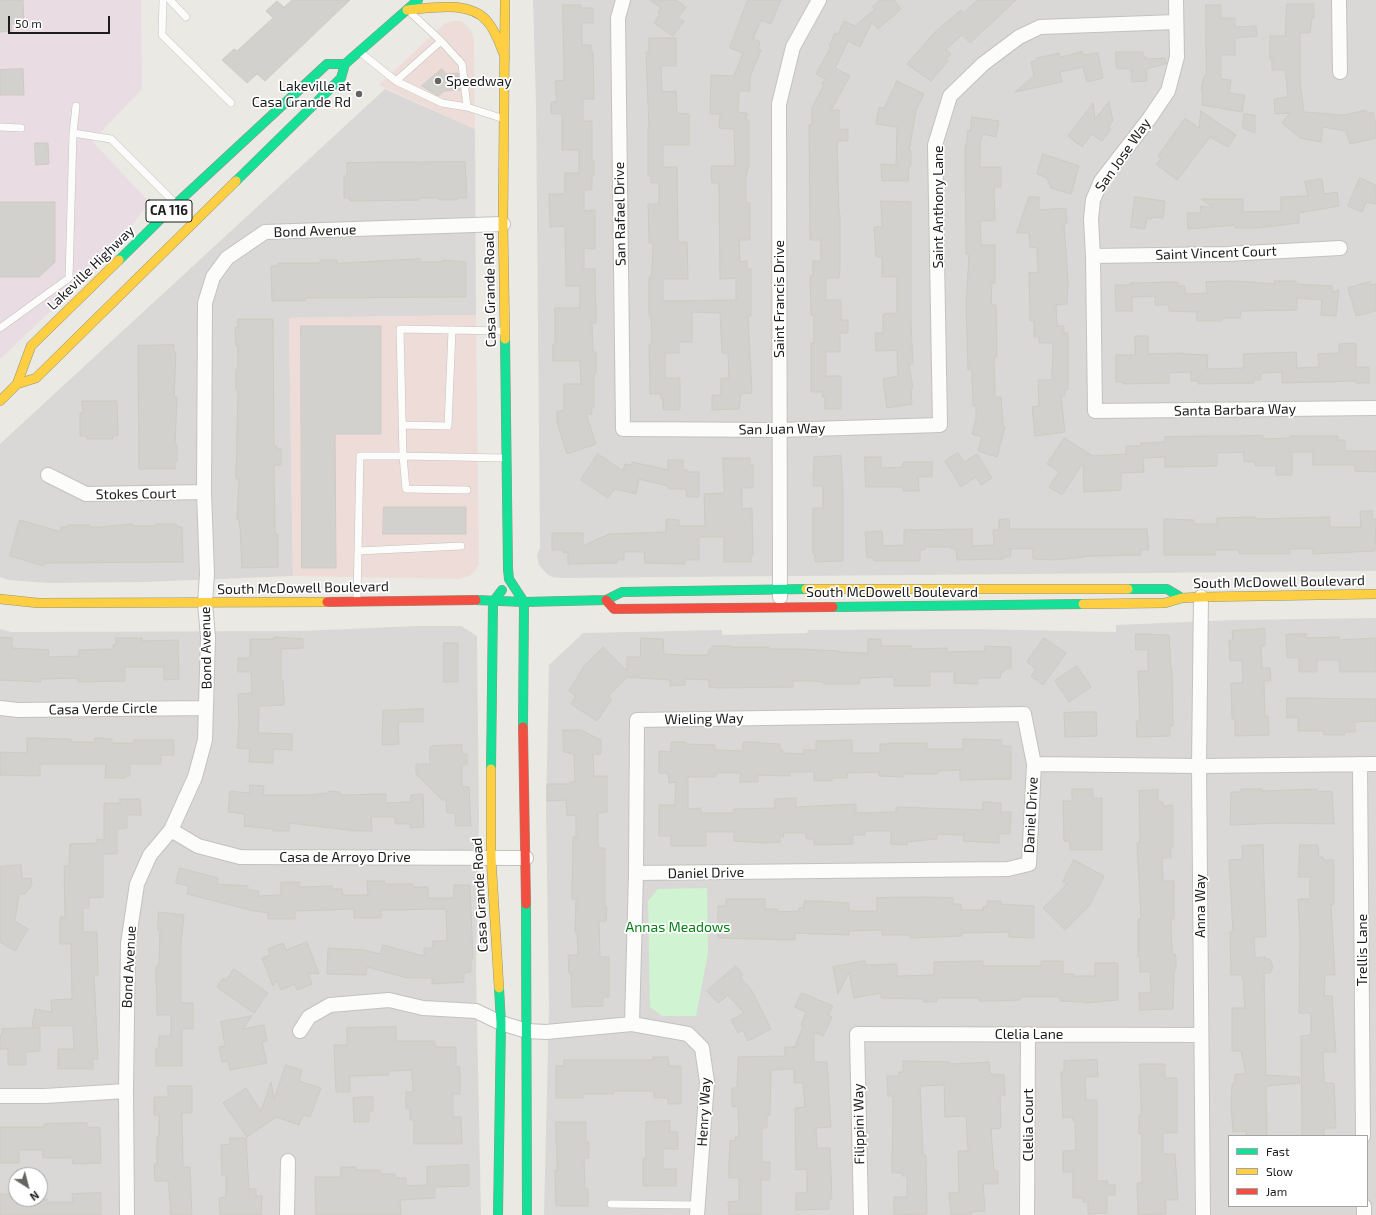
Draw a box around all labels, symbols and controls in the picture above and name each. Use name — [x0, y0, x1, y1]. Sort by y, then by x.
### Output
scale bar — [10, 8, 112, 34]
text: 50 m — [15, 16, 42, 30]
place label: Speedway — [446, 73, 512, 89]
marker: Speedway — [433, 76, 443, 86]
place label: Lakeville at Casa Grande Rd — [252, 78, 351, 110]
marker: Lakeville at Casa Grande Rd — [354, 89, 364, 99]
street label: San Jose Way — [1092, 115, 1154, 195]
street label: Saint Anthony Lane — [930, 145, 946, 269]
street label: San Rafael Drive — [611, 162, 629, 266]
road number: CA 116 — [146, 200, 192, 222]
street label: Bond Avenue — [273, 221, 357, 241]
street label: Lakeville Highway — [44, 222, 138, 314]
street label: Casa Grande Road — [481, 233, 499, 347]
street label: Saint Francis Drive — [771, 240, 787, 358]
street label: Saint Vincent Court — [1155, 242, 1277, 264]
street label: Santa Barbara Way — [1174, 401, 1296, 419]
street label: San Juan Way — [739, 420, 825, 438]
street label: Stokes Court — [96, 485, 176, 503]
street label: South McDowell Boulevard — [1193, 572, 1365, 592]
street label: South McDowell Boulevard — [217, 578, 389, 598]
street label: South McDowell Boulevard — [806, 584, 978, 600]
street label: Bond Avenue — [197, 606, 215, 690]
street label: Casa Verde Circle — [49, 700, 157, 718]
street label: Wieling Way — [664, 710, 744, 728]
street label: Daniel Drive — [1021, 776, 1041, 854]
street label: Casa Grande Road — [469, 837, 491, 953]
street label: Casa de Arroyo Drive — [279, 849, 411, 865]
street label: Daniel Drive — [668, 864, 744, 882]
street label: Anna Way — [1192, 874, 1208, 938]
street label: Trellis Lane — [1354, 914, 1370, 986]
park label: Annas Meadows — [626, 919, 730, 935]
street label: Bond Avenue — [118, 925, 140, 1009]
street label: Clelia Lane — [995, 1026, 1063, 1042]
street label: Henry Way — [694, 1077, 714, 1147]
street label: Filippini Way — [850, 1083, 868, 1165]
street label: Clelia Court — [1020, 1089, 1036, 1161]
legend — [1228, 1135, 1368, 1207]
text: Fast — [1266, 1144, 1289, 1158]
text: Slow — [1266, 1164, 1293, 1178]
north arrow — [8, 1167, 48, 1207]
text: Jam — [1266, 1184, 1287, 1198]
text: N — [28, 1189, 42, 1204]

